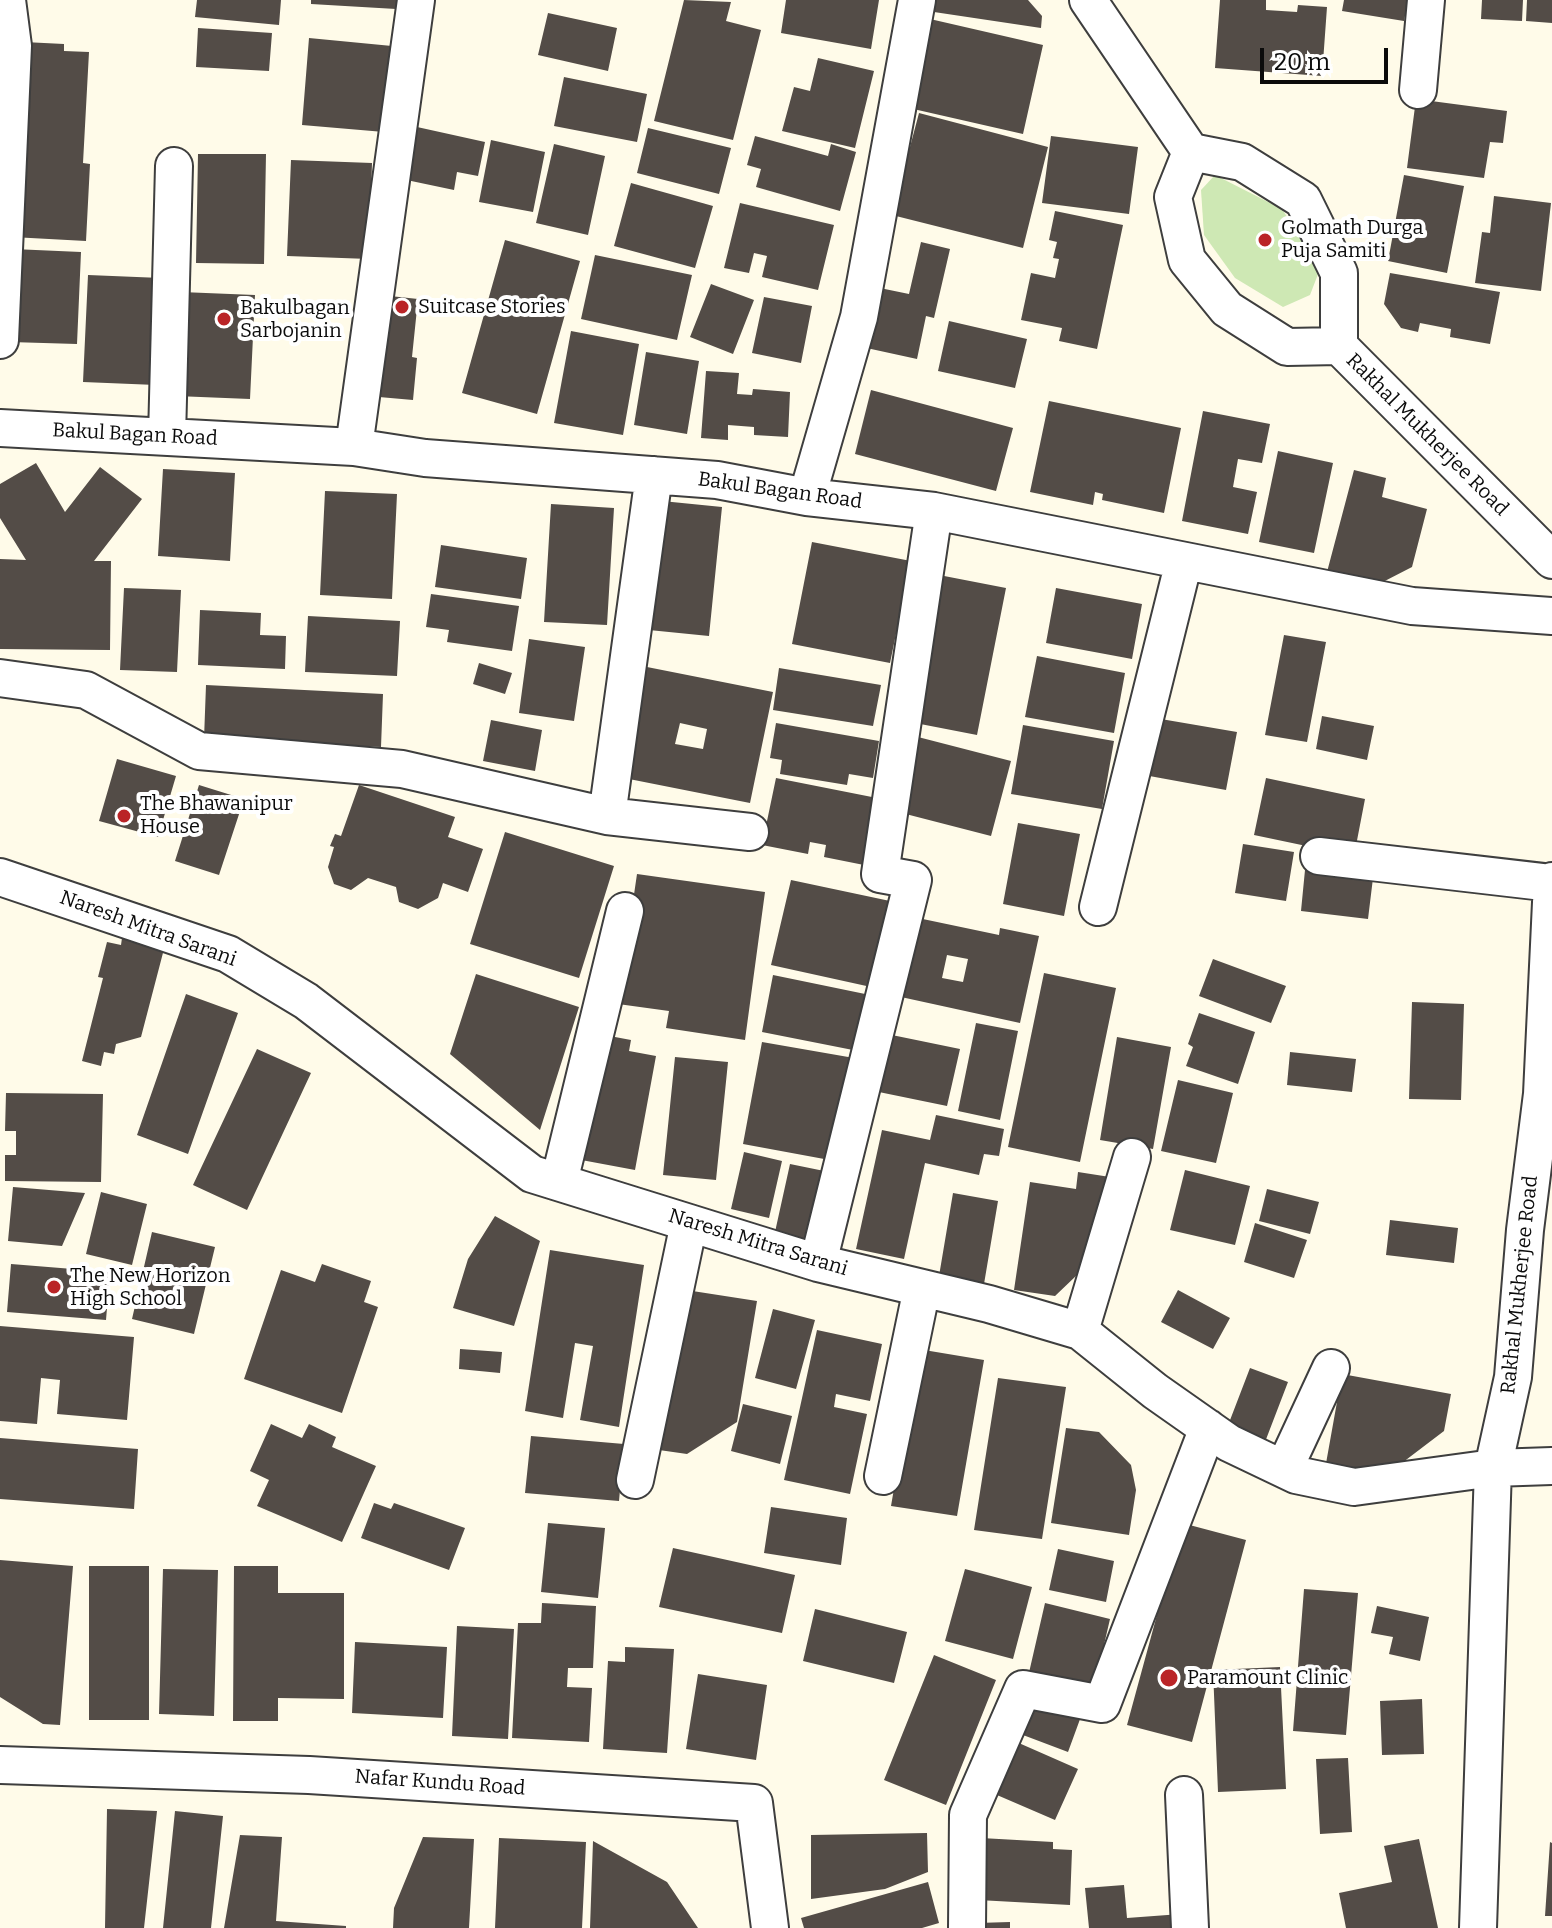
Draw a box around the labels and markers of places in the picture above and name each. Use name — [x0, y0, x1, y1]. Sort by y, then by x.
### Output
place label: Golmath Durga Puja Samiti — [1281, 216, 1423, 263]
marker: Golmath Durga Puja Samiti — [1256, 231, 1274, 249]
place label: Suitcase Stories — [418, 295, 566, 319]
place label: Bakulbagan Sarbojanin — [240, 296, 350, 343]
marker: Suitcase Stories — [393, 298, 411, 316]
marker: Bakulbagan Sarbojanin — [215, 310, 233, 328]
place label: The Bhawanipur House — [140, 792, 293, 839]
marker: The Bhawanipur House — [115, 807, 133, 825]
place label: The New Horizon High School — [70, 1264, 230, 1311]
marker: The New Horizon High School — [45, 1278, 63, 1296]
place label: Paramount Clinic — [1187, 1666, 1348, 1690]
marker: Paramount Clinic — [1158, 1667, 1180, 1689]

